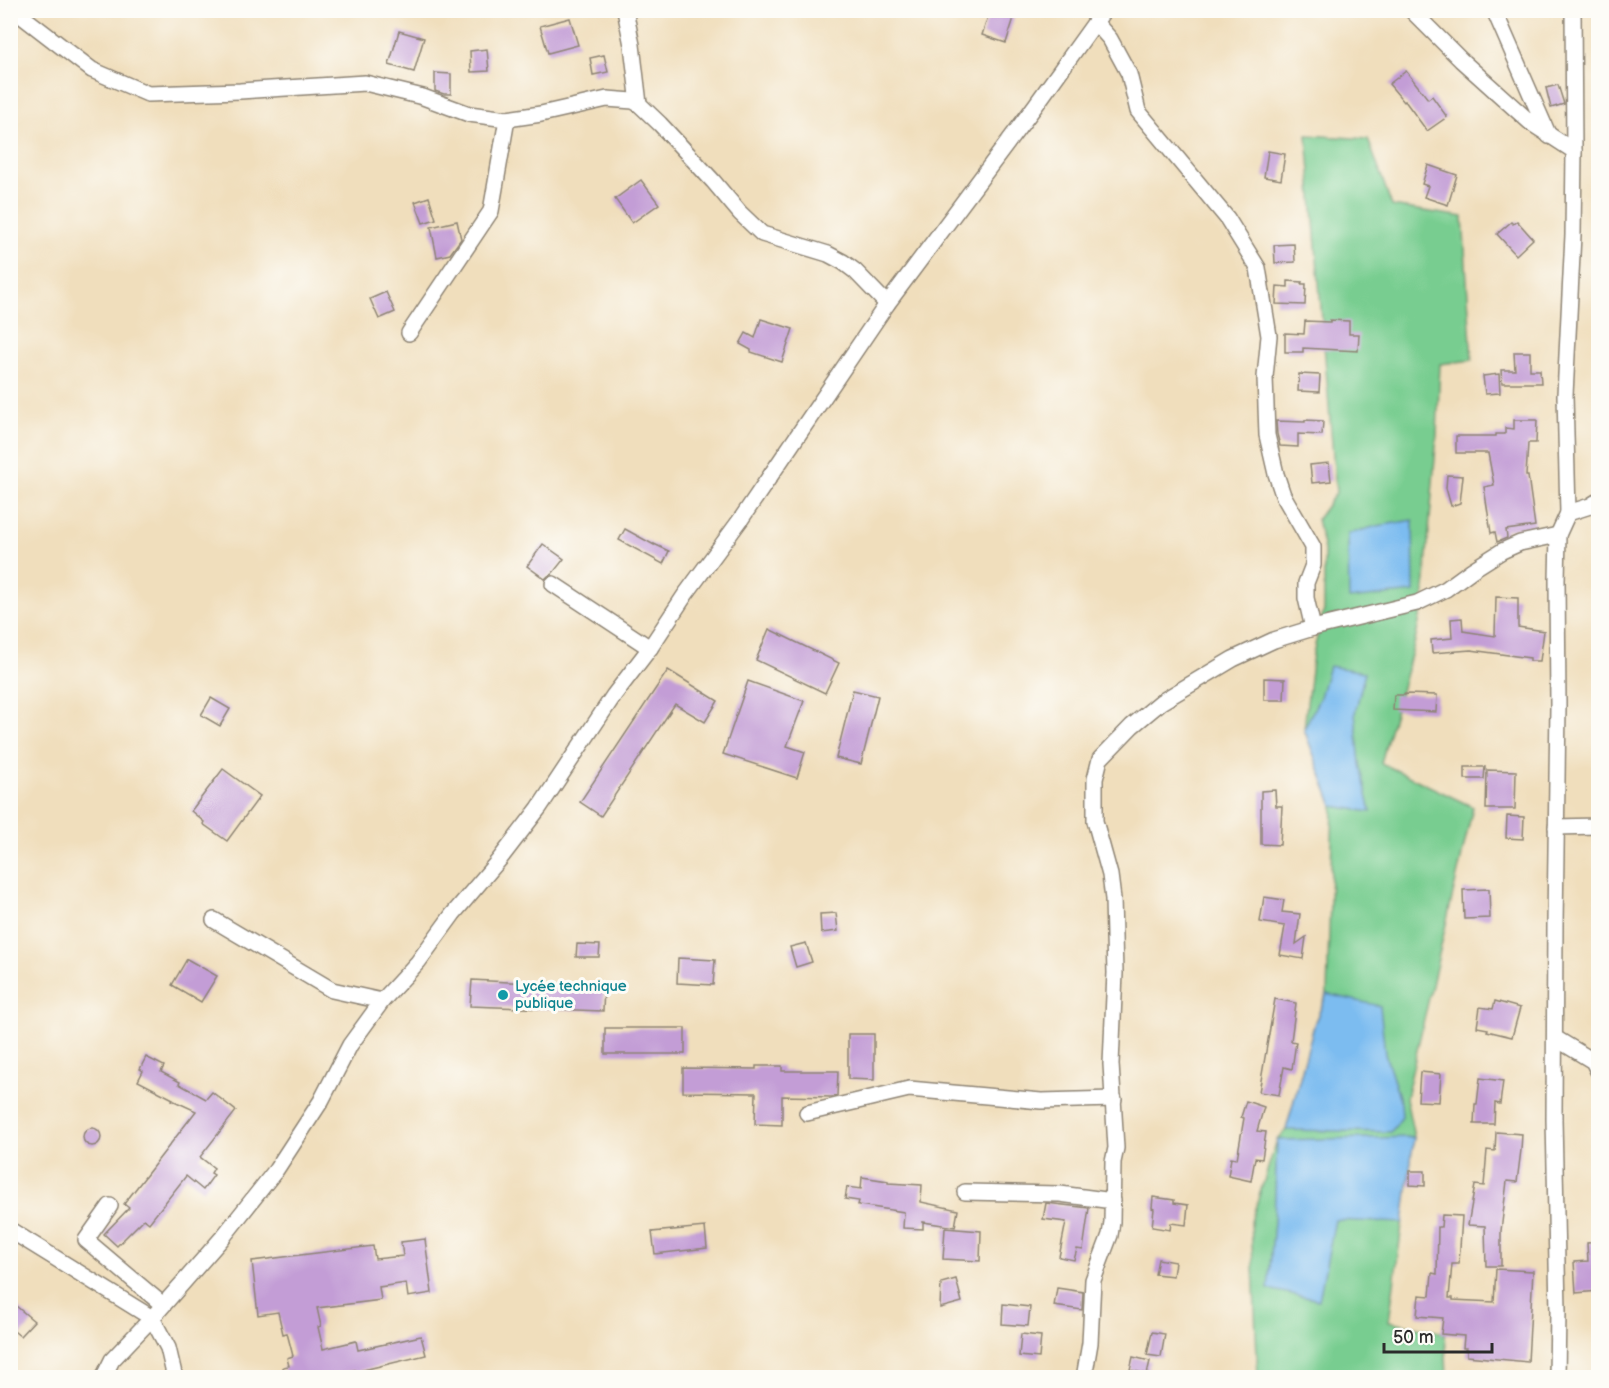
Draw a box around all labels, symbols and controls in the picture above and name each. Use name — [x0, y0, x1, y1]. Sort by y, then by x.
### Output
place label: Lycée technique publique — [515, 977, 627, 1013]
marker: Lycée technique publique — [496, 988, 510, 1002]
scale bar — [1384, 1316, 1492, 1354]
text: 50 m — [1393, 1327, 1434, 1348]

